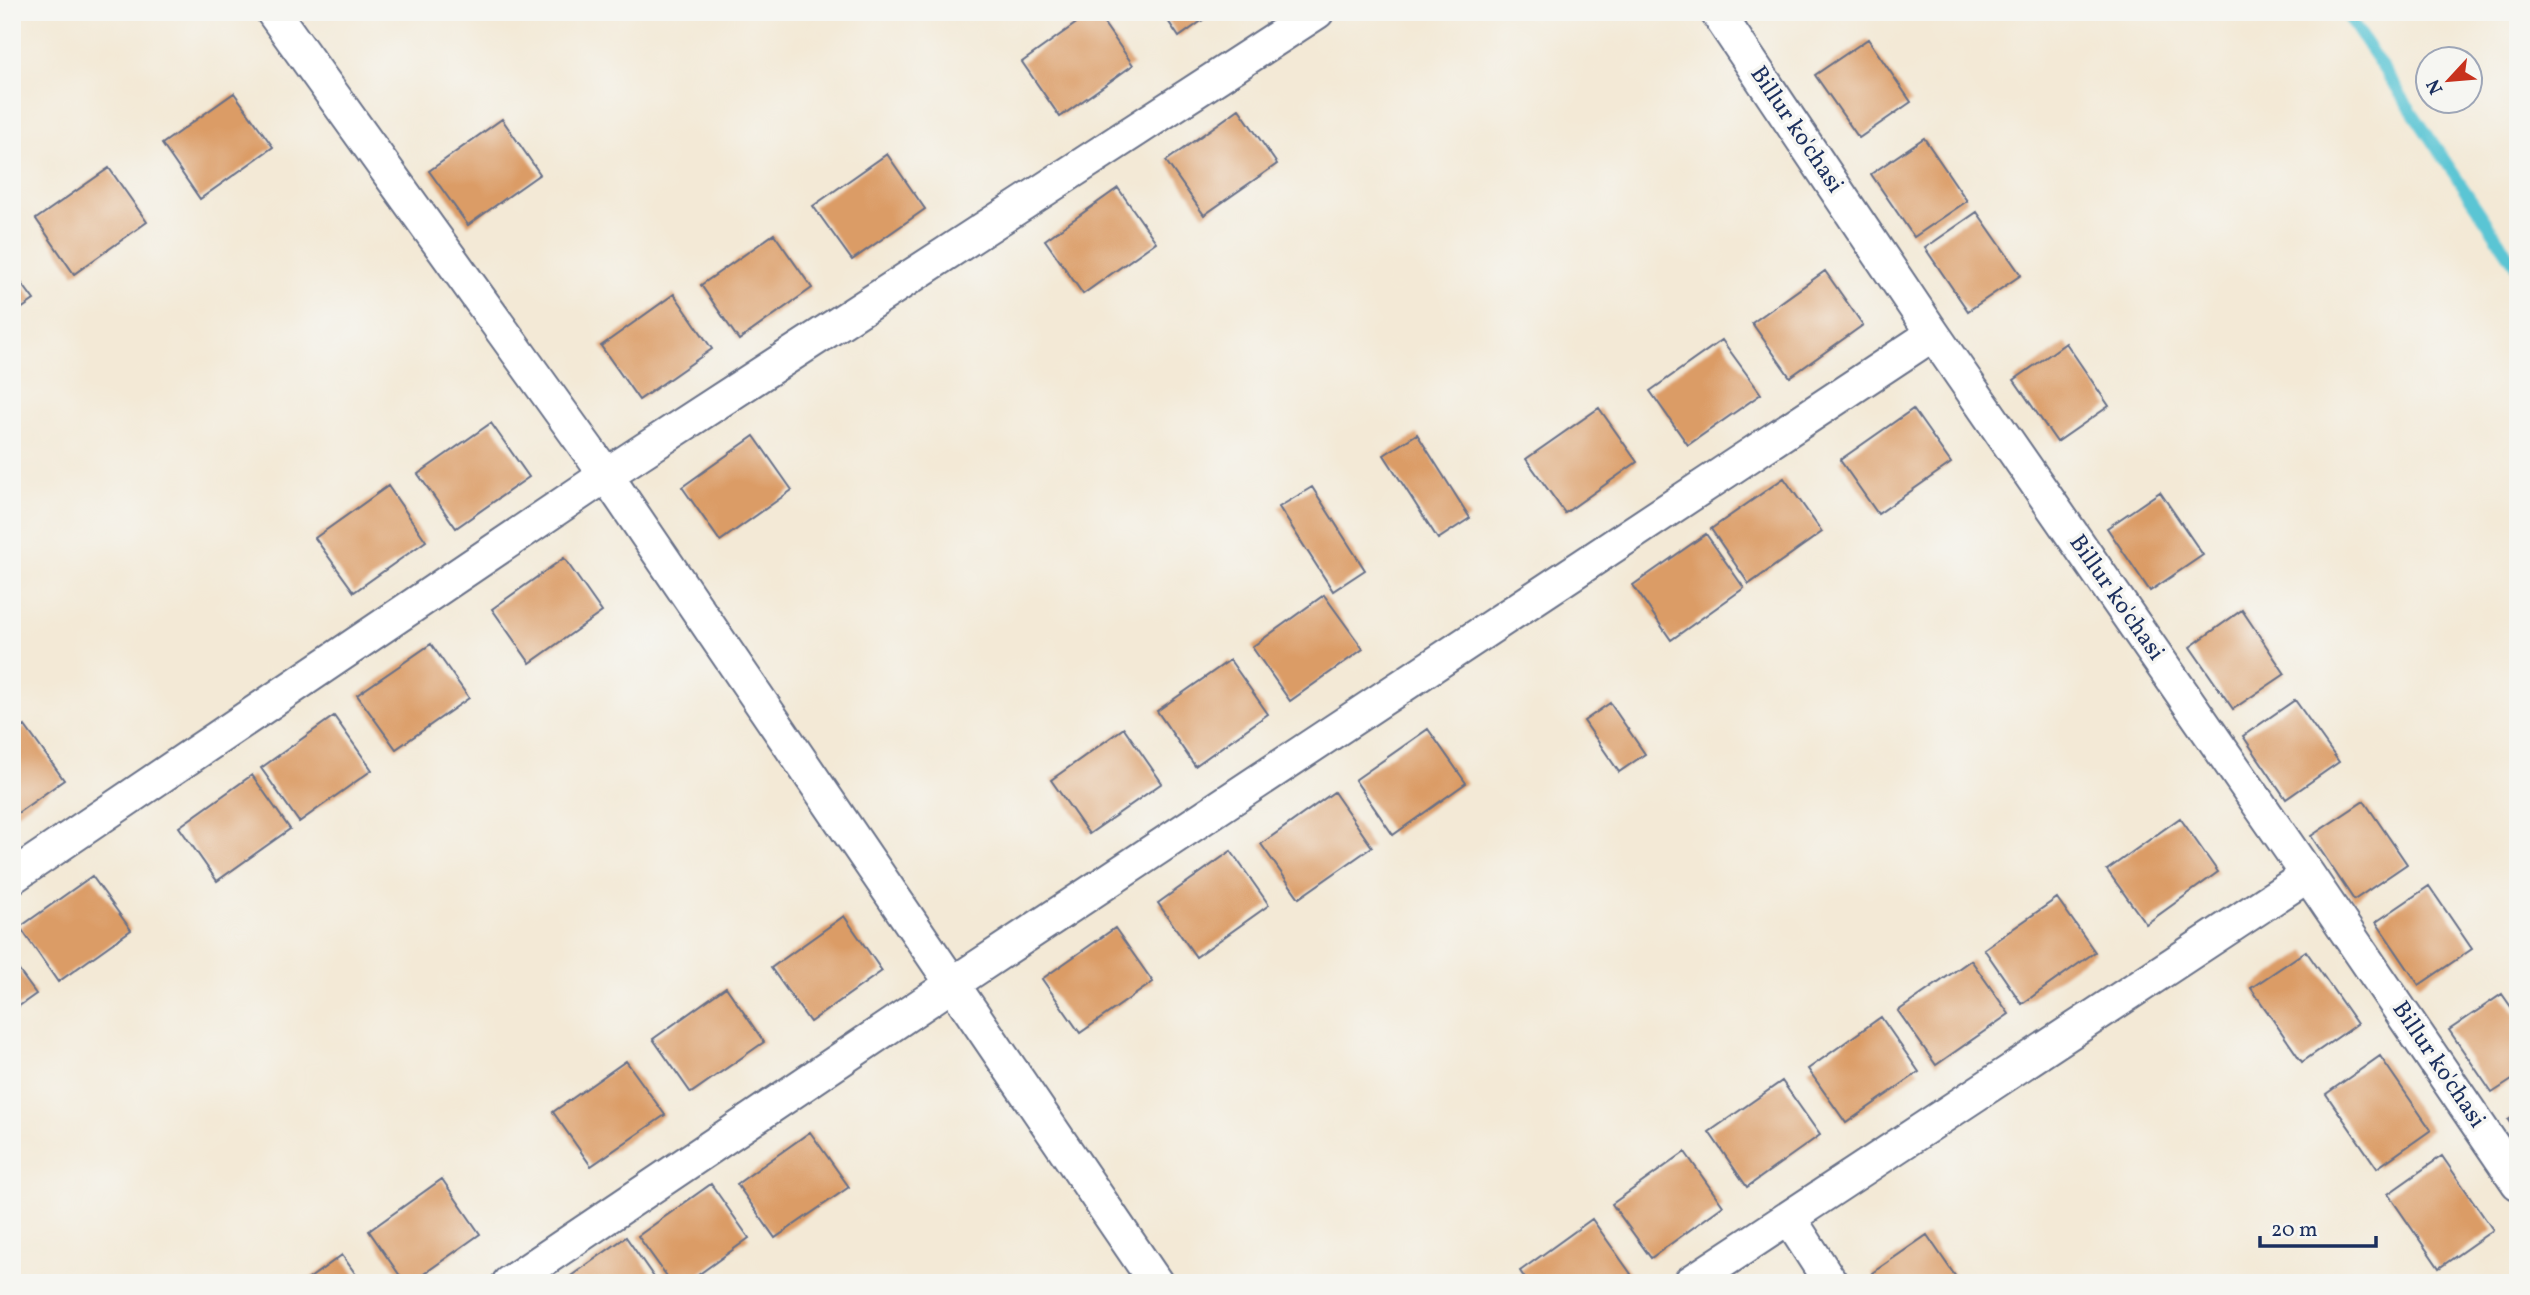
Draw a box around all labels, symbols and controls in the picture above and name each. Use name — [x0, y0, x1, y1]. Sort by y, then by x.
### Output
north arrow — [2414, 46, 2484, 116]
street label: Billur ko'chasi — [1741, 60, 1851, 200]
text: N — [2421, 74, 2450, 98]
street label: Billur ko'chasi — [2060, 528, 2172, 668]
street label: Billur ko'chasi — [2383, 995, 2493, 1135]
scale bar — [2260, 1204, 2376, 1248]
text: 20 m — [2271, 1216, 2317, 1245]

